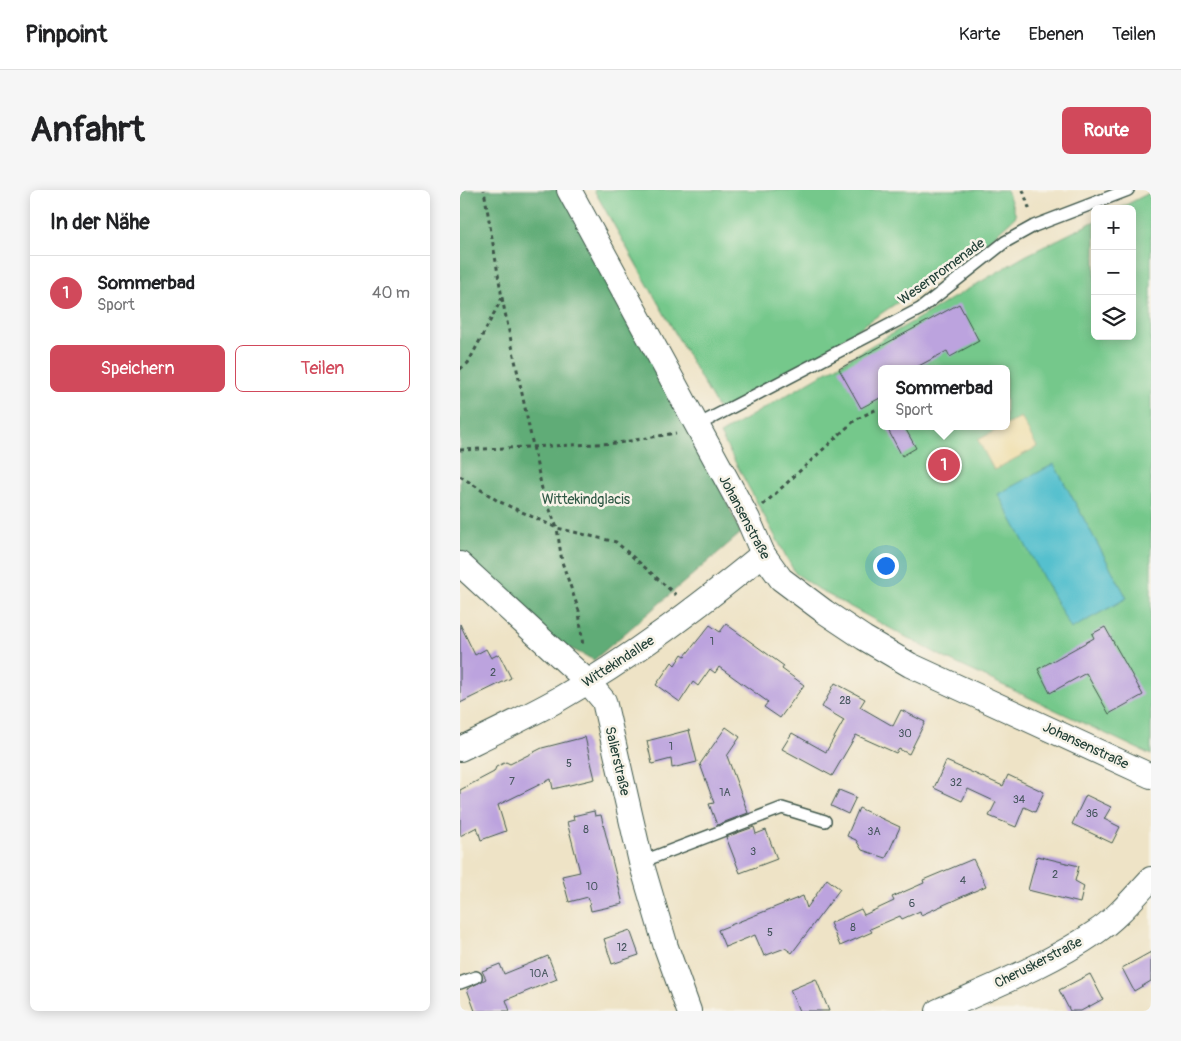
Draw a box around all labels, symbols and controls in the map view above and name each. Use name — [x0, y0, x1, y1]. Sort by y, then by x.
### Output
text: Pinpoint — [25, 20, 107, 49]
text: Karte — [959, 23, 1000, 46]
text: Ebenen — [1028, 23, 1084, 46]
text: Teilen — [1112, 23, 1156, 46]
button: Route — [1062, 107, 1151, 154]
text: Anfahrt — [30, 108, 145, 152]
map controls — [1091, 205, 1136, 340]
button: + — [1091, 205, 1136, 250]
text: In der Nähe — [50, 209, 150, 236]
street label: Weserpromenade — [895, 234, 988, 309]
button: − — [1091, 250, 1136, 295]
text: Sommerbad — [97, 271, 195, 295]
text: 1 — [63, 283, 69, 303]
text: 40 m — [372, 283, 410, 303]
text: Sport — [97, 295, 135, 315]
button: layers — [1091, 295, 1136, 340]
button: Speichern — [50, 345, 225, 392]
button: Teilen — [235, 345, 410, 392]
popup — [878, 365, 1010, 430]
text: Sommerbad — [895, 376, 993, 400]
text: Sport — [895, 400, 933, 420]
pin: 1 — [928, 446, 960, 484]
street label: Johansenstraße — [715, 472, 774, 562]
park label: Wittekindglacis — [542, 491, 631, 508]
your location — [873, 553, 899, 579]
street label: Wittekindallee — [579, 632, 658, 691]
house number: 1 — [710, 635, 714, 648]
house number: 2 — [490, 666, 496, 679]
house number: 28 — [839, 694, 851, 707]
street label: Johansenstraße — [1040, 718, 1132, 773]
street label: Salierstraße — [601, 725, 634, 797]
house number: 30 — [898, 727, 912, 740]
house number: 1 — [669, 740, 673, 753]
house number: 5 — [566, 757, 572, 770]
house number: 7 — [509, 775, 515, 788]
house number: 32 — [950, 776, 962, 789]
house number: 1A — [719, 786, 731, 799]
house number: 34 — [1013, 793, 1026, 806]
house number: 36 — [1086, 807, 1098, 820]
house number: 8 — [583, 823, 589, 836]
house number: 3A — [867, 825, 881, 838]
house number: 3 — [750, 845, 756, 858]
house number: 2 — [1052, 868, 1058, 881]
house number: 4 — [960, 874, 967, 887]
house number: 10 — [586, 880, 598, 893]
house number: 6 — [909, 897, 915, 910]
house number: 8 — [850, 921, 856, 934]
house number: 5 — [767, 926, 773, 939]
street label: Cheruskerstraße — [992, 933, 1085, 992]
house number: 12 — [617, 941, 627, 954]
house number: 10A — [530, 967, 548, 980]

